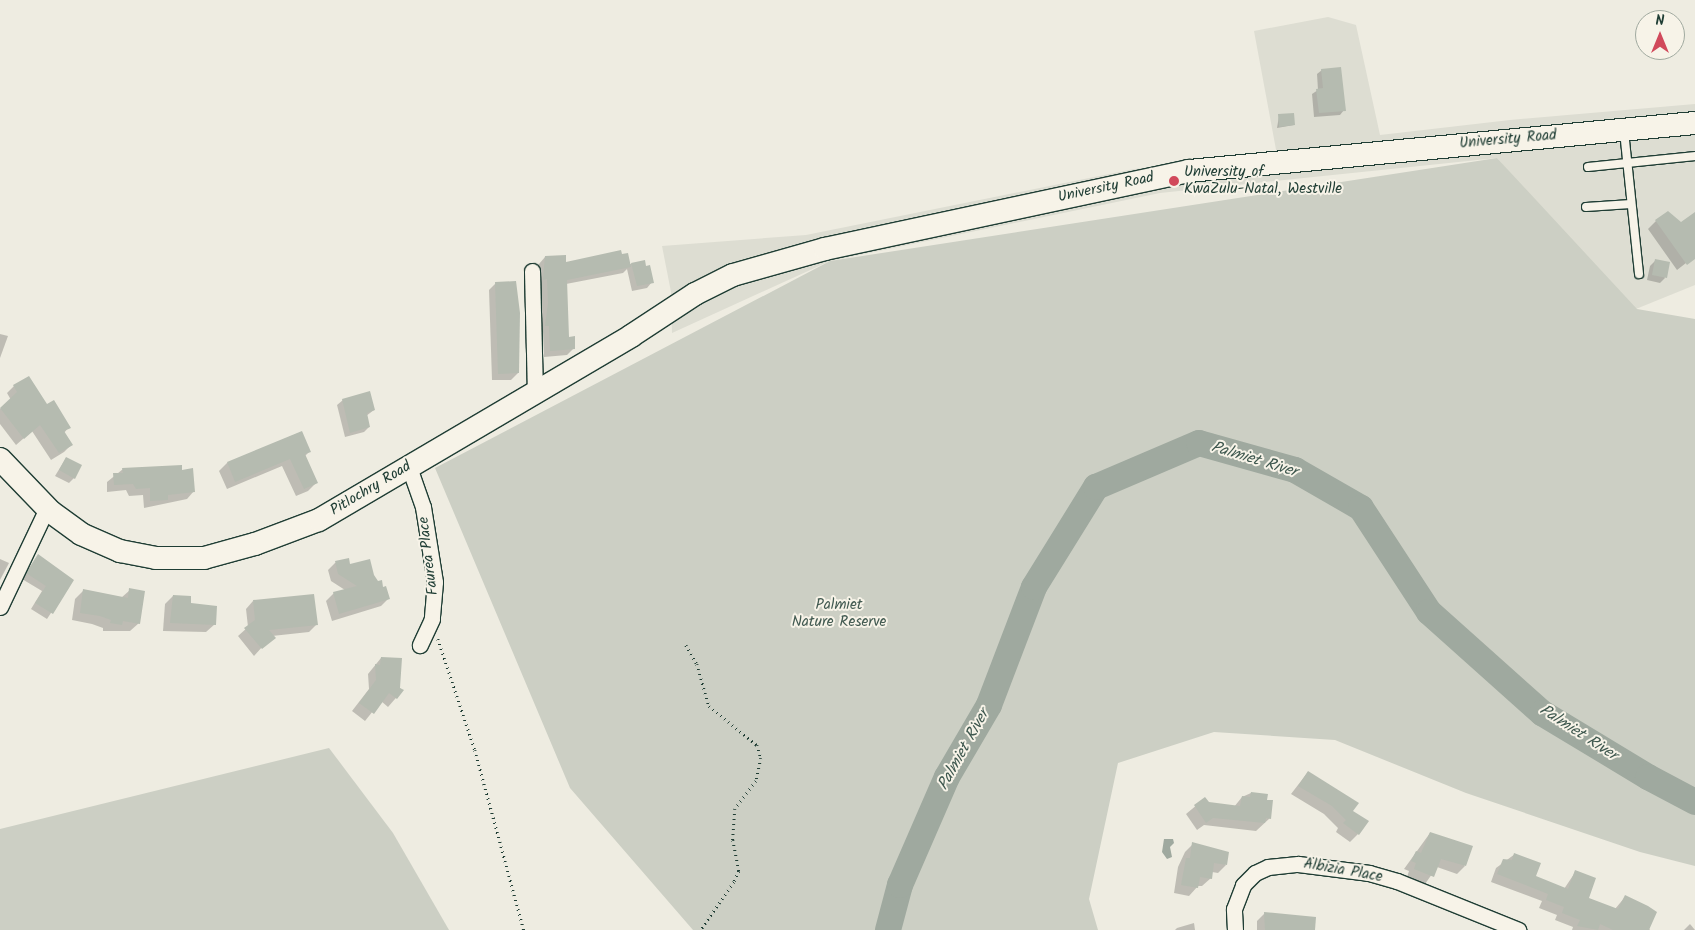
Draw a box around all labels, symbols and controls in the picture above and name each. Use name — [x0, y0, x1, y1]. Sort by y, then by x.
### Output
north arrow — [1635, 10, 1685, 60]
text: N — [1656, 10, 1664, 32]
street label: University Road — [1459, 127, 1557, 153]
place label: University of KwaZulu-Natal, Westville — [1184, 163, 1342, 198]
street label: University Road — [1056, 169, 1156, 207]
marker: University of KwaZulu-Natal, Westville — [1168, 175, 1180, 187]
water label: Palmiet River — [1209, 438, 1299, 482]
street label: Pitlochry Road — [327, 458, 415, 520]
street label: Faurea Place — [415, 516, 443, 596]
park label: Palmiet Nature Reserve — [792, 596, 886, 631]
water label: Palmiet River — [1536, 701, 1620, 765]
water label: Palmiet River — [934, 706, 994, 794]
street label: Albizia Place — [1302, 855, 1384, 887]

